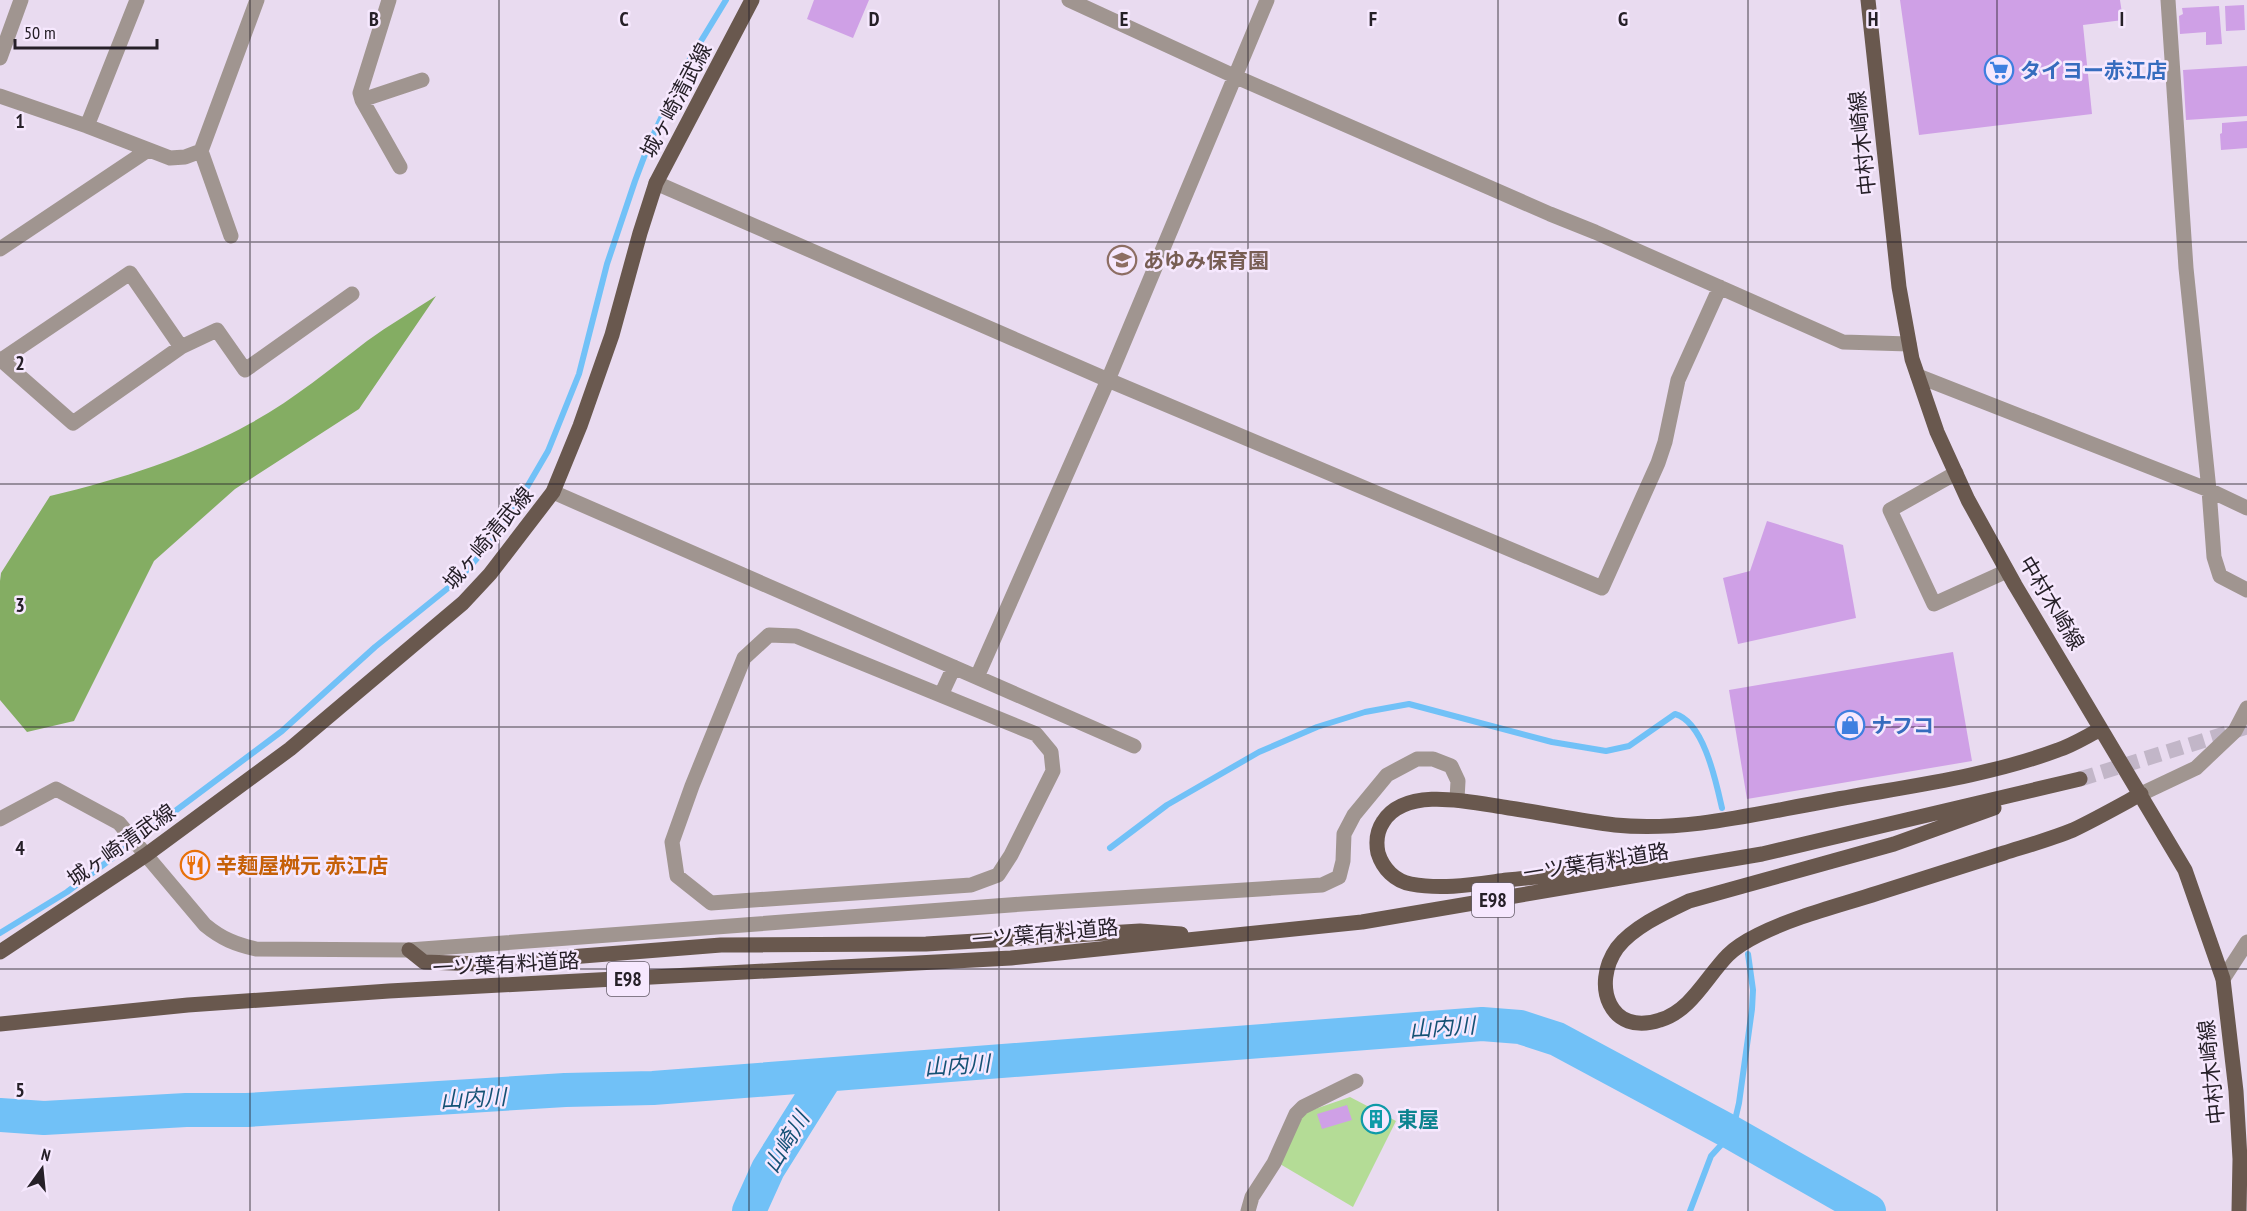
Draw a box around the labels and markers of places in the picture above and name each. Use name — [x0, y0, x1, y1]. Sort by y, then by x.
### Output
supermarket icon: タイヨー赤江店 — [1983, 54, 2015, 86]
place label: タイヨー赤江店 — [2020, 57, 2167, 84]
school or university icon: あゆみ保育園 — [1106, 244, 1138, 276]
place label: あゆみ保育園 — [1143, 247, 1269, 274]
shop icon: ナフコ — [1834, 709, 1866, 741]
place label: ナフコ — [1871, 712, 1934, 739]
restaurant icon: 辛麺屋桝元 赤江店 — [179, 849, 211, 881]
place label: 辛麺屋桝元 赤江店 — [216, 852, 388, 879]
building icon: 東屋 — [1360, 1103, 1392, 1135]
place label: 東屋 — [1397, 1106, 1439, 1133]

